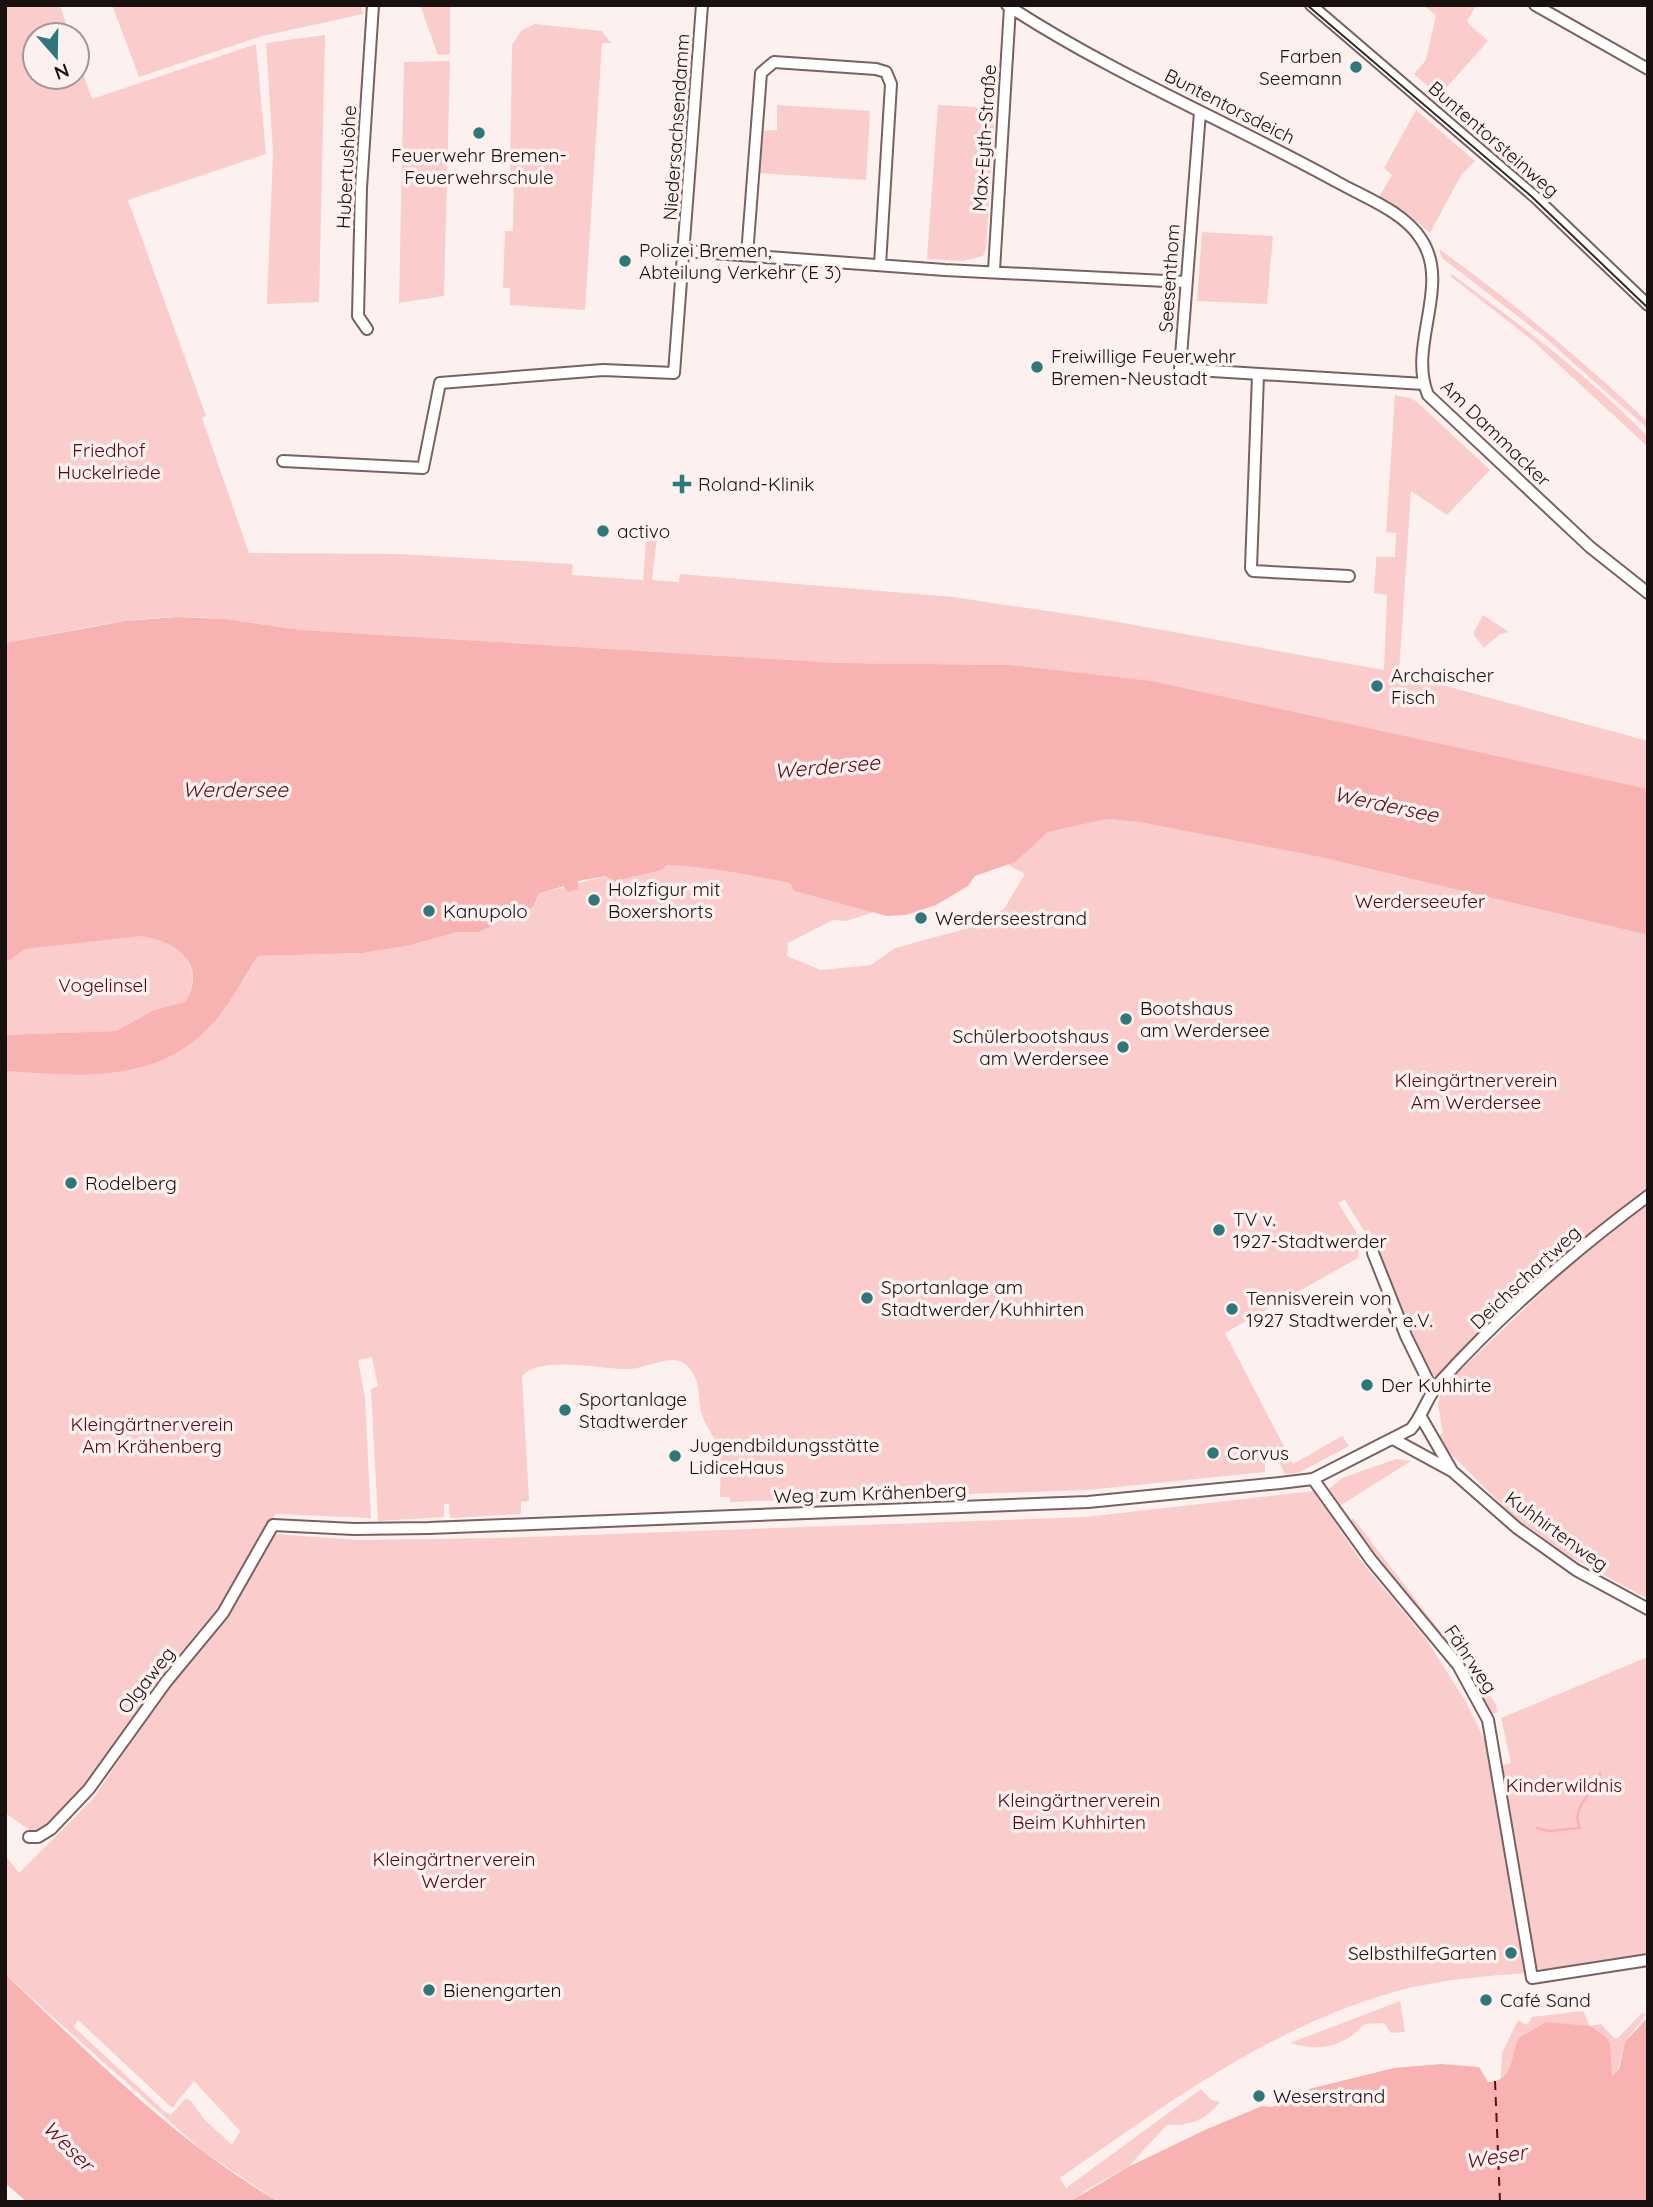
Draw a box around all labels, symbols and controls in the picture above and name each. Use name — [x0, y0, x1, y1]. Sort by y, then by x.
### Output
north arrow — [21, 21, 91, 91]
street label: Niedersachsendamm — [657, 33, 695, 221]
place label: Farben Seemann — [1259, 44, 1342, 90]
text: N — [51, 58, 72, 86]
marker: Farben Seemann — [1348, 59, 1364, 75]
street label: Max-Eyth-Straße — [967, 63, 1001, 213]
street label: Buntentorsdeich — [1161, 63, 1299, 149]
street label: Buntentorsteinweg — [1424, 76, 1564, 202]
street label: Hubertushöhe — [331, 104, 361, 230]
marker: Feuerwehr Bremen- Feuerwehrschule — [471, 125, 487, 141]
place label: Feuerwehr Bremen- Feuerwehrschule — [391, 143, 567, 189]
street label: Seesenthom — [1153, 223, 1185, 333]
place label: Polizei Bremen, Abteilung Verkehr (E 3) — [639, 238, 841, 284]
marker: Polizei Bremen, Abteilung Verkehr (E 3) — [617, 253, 633, 269]
place label: Freiwillige Feuerwehr Bremen-Neustadt — [1051, 344, 1237, 390]
marker: Freiwillige Feuerwehr Bremen-Neustadt — [1029, 359, 1045, 375]
street label: Am Dammacker — [1436, 374, 1557, 492]
park label: Friedhof Huckelriede — [57, 438, 161, 484]
place label: Roland-Klinik — [698, 472, 814, 496]
marker: Roland-Klinik — [672, 474, 692, 494]
place label: activo — [617, 519, 670, 543]
marker: activo — [595, 523, 611, 539]
place label: Archaischer Fisch — [1391, 663, 1495, 709]
marker: Archaischer Fisch — [1369, 678, 1385, 694]
water label: Werdersee — [773, 748, 882, 784]
water label: Werdersee — [182, 776, 289, 802]
water label: Werdersee — [1332, 780, 1442, 828]
place label: Holzfigur mit Boxershorts — [608, 877, 720, 923]
park label: Werderseeufer — [1355, 889, 1486, 913]
marker: Holzfigur mit Boxershorts — [586, 892, 602, 908]
place label: Kanupolo — [443, 899, 528, 923]
marker: Kanupolo — [421, 903, 437, 919]
place label: Werderseestrand — [935, 906, 1087, 930]
marker: Werderseestrand — [913, 910, 929, 926]
park label: Vogelinsel — [58, 973, 148, 997]
place label: Bootshaus am Werdersee — [1140, 996, 1270, 1042]
marker: Bootshaus am Werdersee — [1118, 1011, 1134, 1027]
place label: Schülerbootshaus am Werdersee — [953, 1024, 1109, 1070]
marker: Schülerbootshaus am Werdersee — [1115, 1039, 1131, 1055]
park label: Kleingärtnerverein Am Werdersee — [1394, 1068, 1558, 1114]
place label: Rodelberg — [85, 1171, 177, 1195]
marker: Rodelberg — [63, 1175, 79, 1191]
place label: TV v. 1927-Stadtwerder — [1233, 1207, 1387, 1253]
street label: Deichschartweg — [1465, 1220, 1585, 1334]
marker: TV v. 1927-Stadtwerder — [1211, 1222, 1227, 1238]
place label: Sportanlage am Stadtwerder/Kuhhirten — [881, 1275, 1084, 1321]
place label: Tennisverein von 1927 Stadtwerder e.V. — [1246, 1286, 1433, 1332]
marker: Sportanlage am Stadtwerder/Kuhhirten — [859, 1290, 875, 1306]
marker: Tennisverein von 1927 Stadtwerder e.V. — [1224, 1301, 1240, 1317]
place label: Der Kuhhirte — [1381, 1373, 1492, 1397]
marker: Der Kuhhirte — [1359, 1377, 1375, 1393]
place label: Sportanlage Stadtwerder — [579, 1387, 689, 1433]
marker: Sportanlage Stadtwerder — [557, 1402, 573, 1418]
park label: Kleingärtnerverein Am Krähenberg — [70, 1412, 234, 1458]
place label: Jugendbildungsstätte LidiceHaus — [689, 1433, 880, 1479]
place label: Corvus — [1227, 1441, 1289, 1465]
marker: Corvus — [1205, 1445, 1221, 1461]
marker: Jugendbildungsstätte LidiceHaus — [667, 1448, 683, 1464]
street label: Weg zum Krähenberg — [773, 1478, 967, 1508]
street label: Kuhhirtenweg — [1501, 1486, 1613, 1576]
street label: Fährweg — [1439, 1620, 1503, 1698]
street label: Olgaweg — [112, 1642, 180, 1718]
park label: Kinderwildnis — [1506, 1773, 1622, 1797]
park label: Kleingärtnerverein Beim Kuhhirten — [997, 1788, 1161, 1834]
park label: Kleingärtnerverein Werder — [372, 1847, 536, 1893]
place label: SelbsthilfeGarten — [1348, 1941, 1497, 1965]
marker: SelbsthilfeGarten — [1503, 1945, 1519, 1961]
place label: Bienengarten — [443, 1978, 562, 2002]
marker: Bienengarten — [421, 1982, 437, 1998]
place label: Café Sand — [1500, 1988, 1591, 2012]
marker: Café Sand — [1478, 1992, 1494, 2008]
place label: Weserstrand — [1273, 2084, 1385, 2108]
marker: Weserstrand — [1251, 2088, 1267, 2104]
water label: Weser — [38, 2114, 102, 2178]
water label: Weser — [1463, 2138, 1531, 2174]

